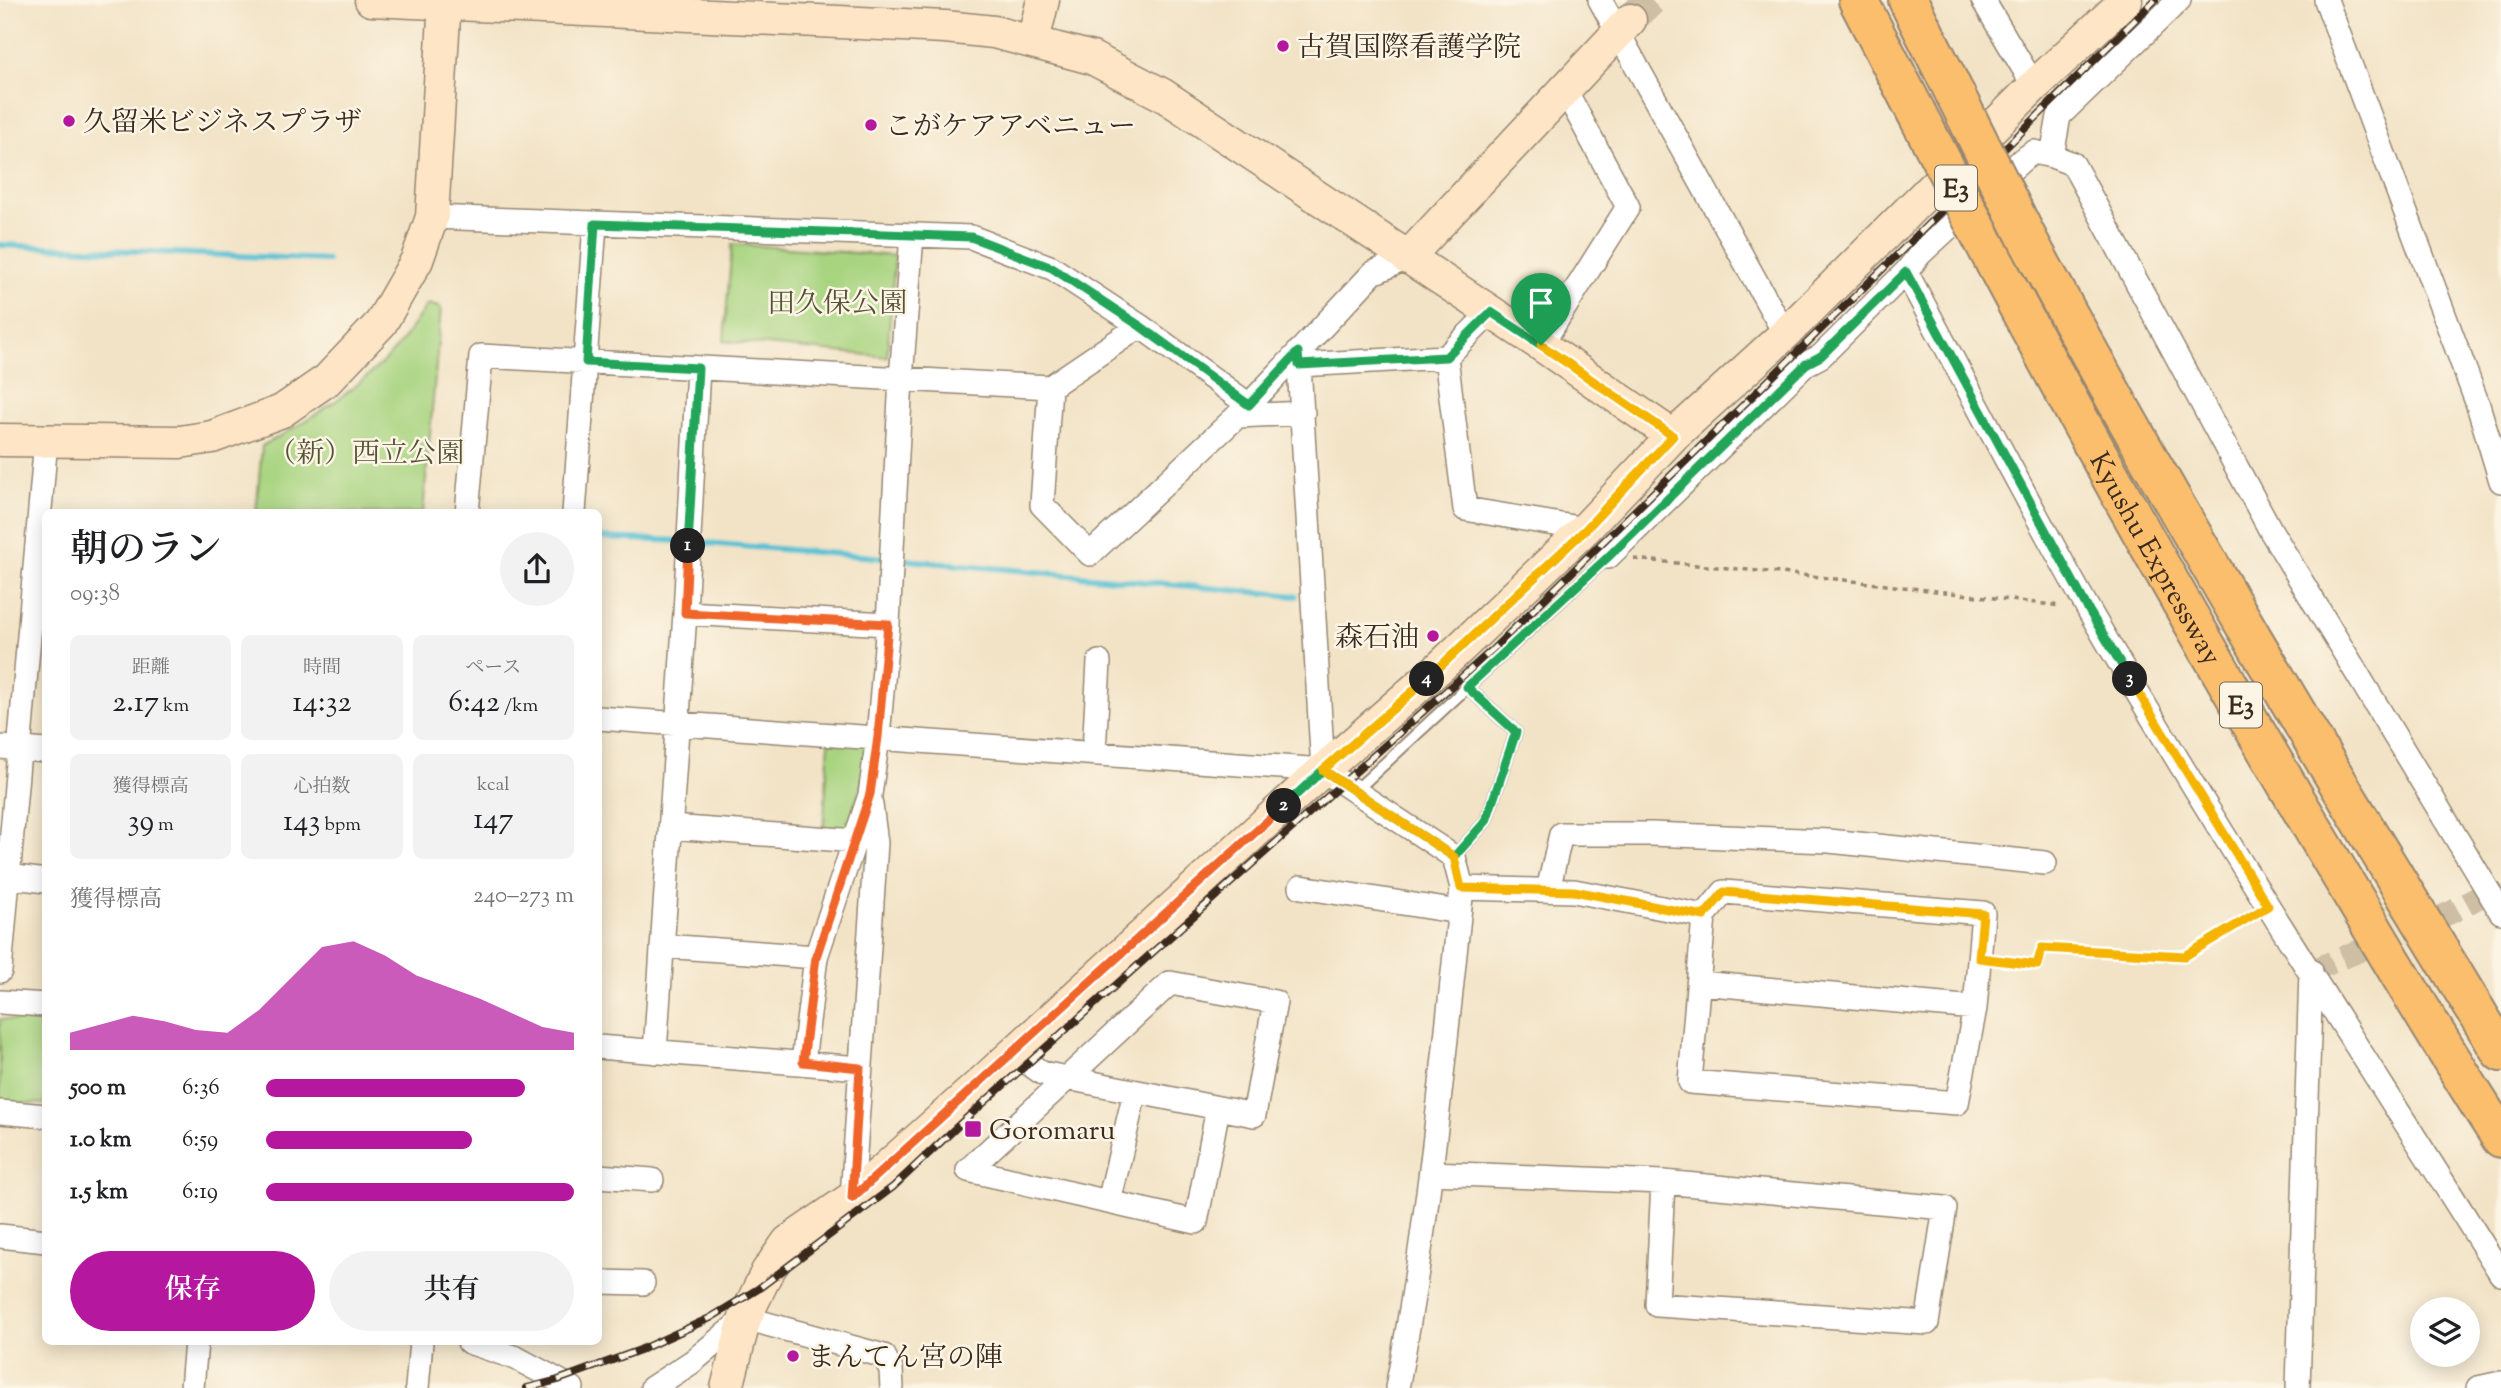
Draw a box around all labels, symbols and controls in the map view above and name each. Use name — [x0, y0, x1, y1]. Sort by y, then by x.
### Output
place label: 古賀国際看護学院 — [1297, 29, 1521, 69]
marker: 古賀国際看護学院 — [1275, 38, 1291, 54]
place label: 久留米ビジネスプラザ — [83, 104, 362, 144]
place label: こがケアアベニュー — [885, 108, 1136, 148]
marker: 久留米ビジネスプラザ — [61, 113, 77, 129]
marker: こがケアアベニュー — [863, 117, 879, 133]
road number: E3 — [1935, 166, 1977, 210]
pin — [1511, 273, 1571, 345]
icon: arrive — [1522, 284, 1560, 322]
park label: 田久保公園 — [767, 285, 907, 325]
park label: （新）西立公園 — [268, 435, 464, 475]
street label: Kyushu Expressway — [2078, 446, 2230, 673]
text: 朝のラン — [70, 525, 222, 579]
pin: 1 — [670, 528, 706, 564]
button: share — [500, 532, 574, 606]
text: 1 — [684, 532, 691, 559]
text: 09:38 — [70, 578, 120, 611]
place label: 森石油 — [1335, 619, 1419, 659]
marker: 森石油 — [1425, 628, 1441, 644]
text: 距離 — [132, 655, 170, 682]
text: 時間 — [303, 655, 341, 682]
text: ペース — [465, 655, 521, 682]
pin: 4 — [1410, 662, 1444, 696]
pin: 3 — [2112, 662, 2148, 696]
text: 4 — [1422, 665, 1431, 692]
text: 3 — [2126, 665, 2133, 692]
text: 2.17 — [112, 682, 159, 725]
text: 14:32 — [292, 682, 352, 725]
text: 6:42 — [448, 682, 500, 725]
road number: E3 — [2220, 682, 2262, 727]
text: km — [159, 693, 189, 720]
text: /km — [500, 693, 538, 720]
text: kcal — [477, 772, 510, 799]
text: 獲得標高 — [113, 774, 189, 801]
text: 心拍数 — [293, 774, 351, 801]
pin: 2 — [1266, 788, 1302, 824]
text: 2 — [1279, 792, 1288, 819]
text: 147 — [473, 799, 514, 842]
text: 39 — [128, 801, 154, 844]
text: 143 — [283, 801, 320, 844]
text: m — [154, 812, 174, 839]
text: bpm — [320, 812, 361, 839]
text: 240–273 m — [473, 880, 574, 913]
text: 獲得標高 — [70, 884, 162, 917]
text: 500 m — [70, 1072, 126, 1105]
text: 6:36 — [182, 1072, 220, 1105]
place label: Goromaru — [989, 1112, 1115, 1152]
marker: Goromaru — [963, 1119, 983, 1139]
text: 1.0 km — [70, 1124, 132, 1157]
text: 6:59 — [182, 1124, 218, 1157]
text: 1.5 km — [70, 1176, 128, 1209]
text: 6:19 — [182, 1176, 218, 1209]
button: 保存 — [70, 1251, 315, 1331]
button: 共有 — [329, 1251, 574, 1331]
map controls — [2410, 1297, 2480, 1367]
button: layers — [2410, 1297, 2480, 1367]
place label: まんてん宮の陣 — [807, 1339, 1003, 1379]
marker: まんてん宮の陣 — [785, 1348, 801, 1364]

